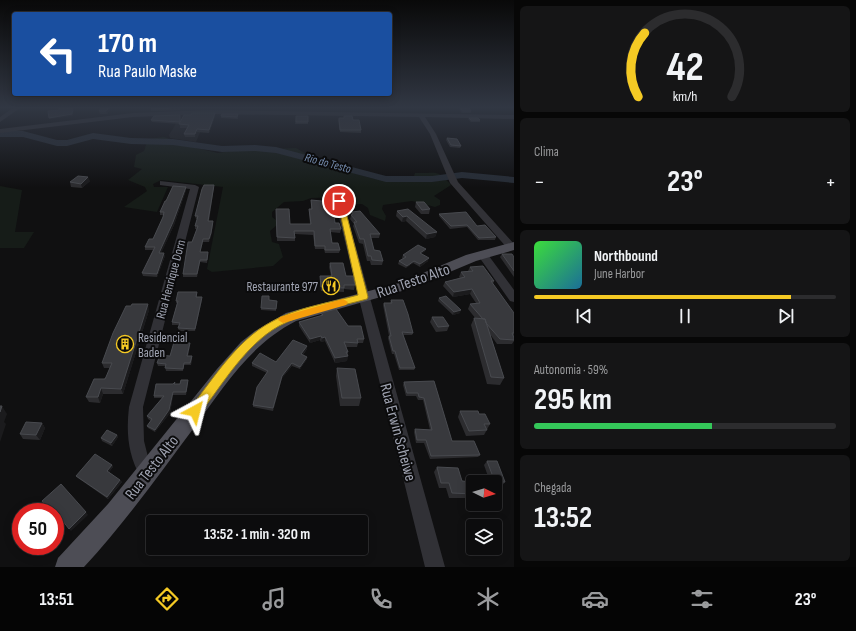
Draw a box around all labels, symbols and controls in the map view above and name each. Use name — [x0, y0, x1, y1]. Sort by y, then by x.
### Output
text: 170 m — [98, 27, 157, 60]
icon: left — [32, 28, 84, 80]
text: 42 — [666, 43, 704, 92]
text: Rua Paulo Maske — [98, 61, 197, 82]
text: km/h — [673, 88, 697, 105]
text: Clima — [534, 144, 559, 160]
water label: Rio do Testo — [303, 150, 353, 177]
text: 23° — [667, 164, 703, 200]
text: − — [534, 169, 545, 196]
text: + — [825, 169, 836, 196]
pin — [322, 184, 356, 218]
icon: arrive — [328, 190, 350, 212]
street label: Rua Henrique Dorn — [153, 238, 189, 321]
text: Northbound — [594, 247, 658, 266]
street label: Rua Testo Alto — [375, 260, 452, 303]
text: June Harbor — [594, 266, 645, 282]
restaurant icon: Restaurante 977 — [321, 276, 341, 296]
place label: Restaurante 977 — [246, 279, 319, 295]
icon: previous — [573, 305, 595, 327]
icon: pause — [674, 305, 696, 327]
icon: next — [775, 305, 797, 327]
place label: Residencial Baden — [138, 330, 187, 361]
building icon: Residencial Baden — [115, 334, 135, 354]
text: Autonomia · 59% — [534, 362, 608, 378]
street label: Rua Erwin Scheiwe — [375, 381, 420, 483]
text: 295 km — [534, 382, 612, 418]
position arrow — [174, 390, 216, 432]
street label: Rua Testo Alto — [121, 432, 183, 504]
north arrow — [466, 475, 502, 511]
map controls — [466, 475, 502, 555]
text: Chegada — [534, 480, 572, 496]
text: 13:52 — [534, 500, 592, 536]
speed limit sign: 50 — [12, 503, 64, 555]
button: layers — [466, 519, 502, 555]
text: 13:52 · 1 min · 320 m — [204, 525, 310, 544]
icon: directions — [153, 585, 181, 613]
icon: music — [260, 585, 288, 613]
icon: phone — [367, 585, 395, 613]
icon: climate — [474, 585, 502, 613]
icon: car — [581, 585, 609, 613]
icon: filters — [688, 585, 716, 613]
text: 13:51 — [40, 589, 74, 610]
text: 23° — [795, 589, 816, 610]

